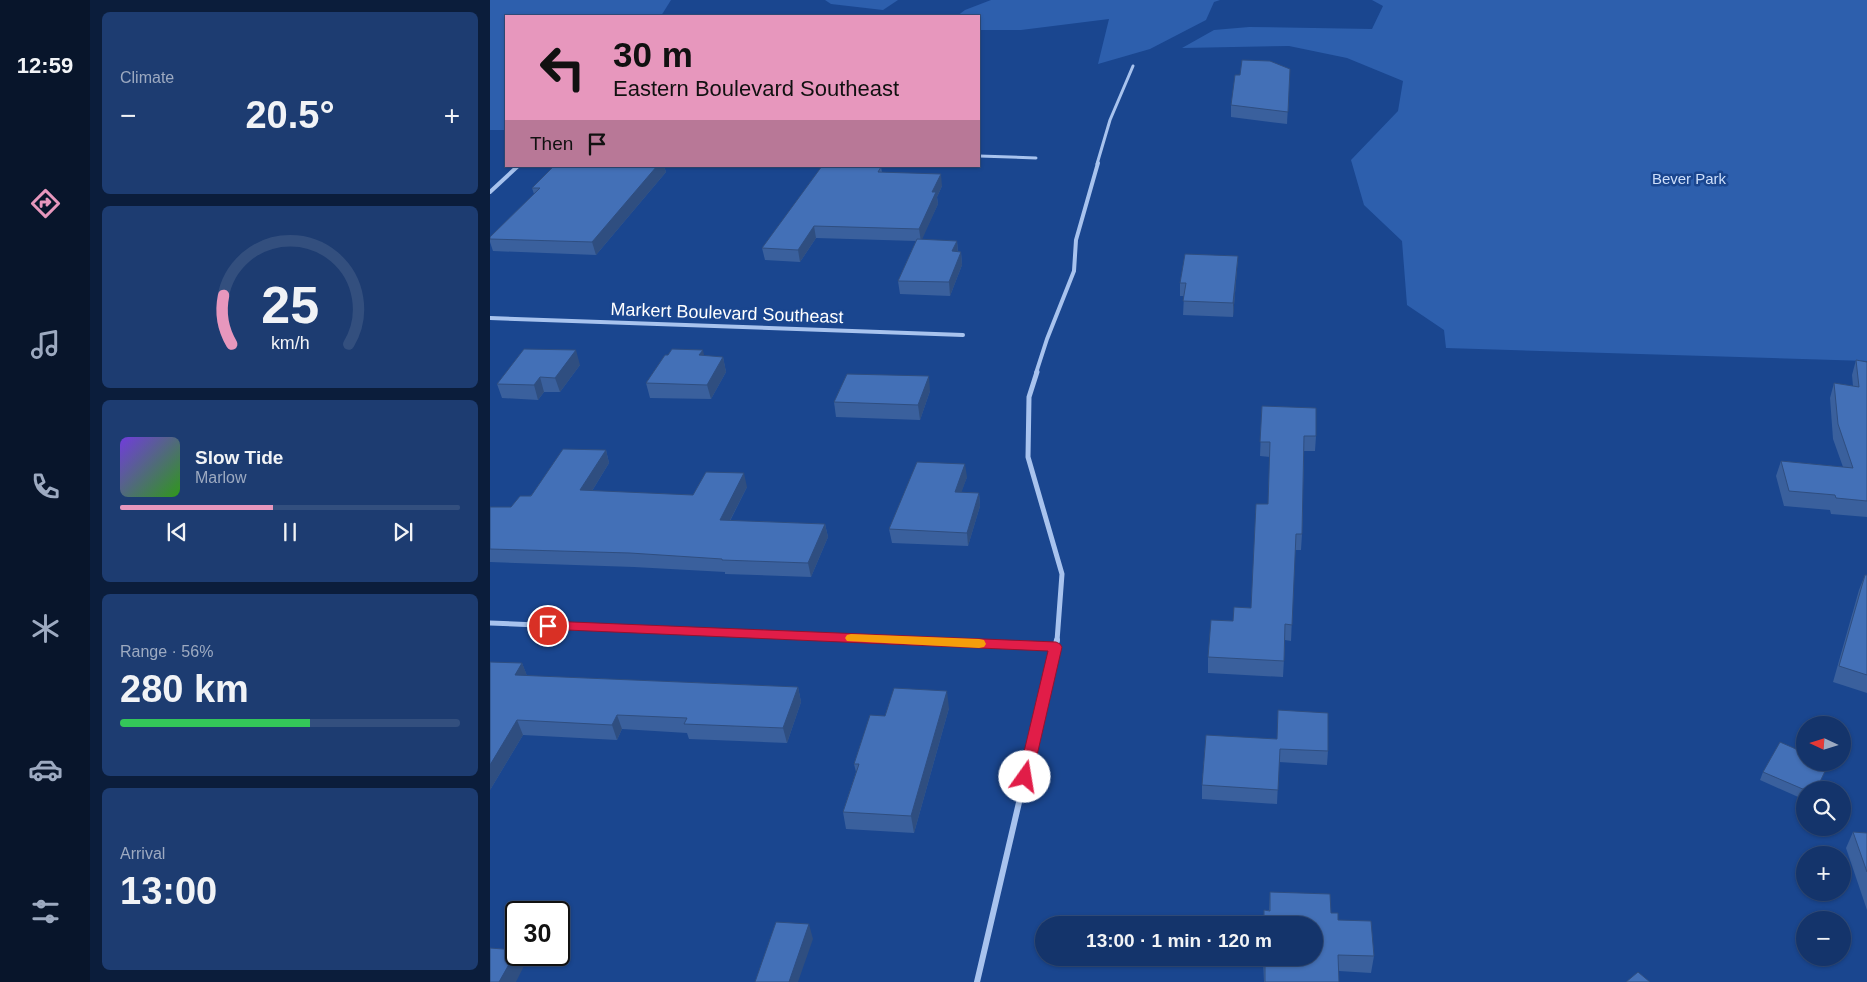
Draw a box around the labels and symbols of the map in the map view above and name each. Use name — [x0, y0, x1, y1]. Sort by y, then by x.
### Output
park label: Bever Park — [1652, 170, 1727, 187]
street label: Markert Boulevard Southeast — [610, 299, 844, 327]
pin — [527, 605, 569, 647]
north arrow — [1796, 716, 1851, 771]
position arrow — [998, 750, 1050, 802]
speed limit sign: 30 — [505, 901, 570, 966]

